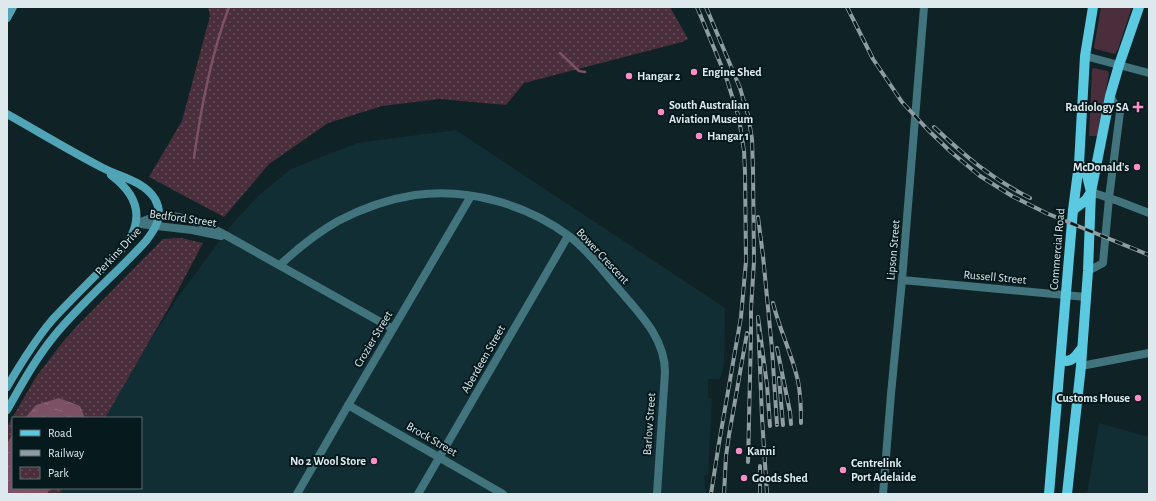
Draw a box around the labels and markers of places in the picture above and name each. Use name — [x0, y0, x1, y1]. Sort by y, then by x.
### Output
place label: Engine Shed — [702, 66, 762, 78]
marker: Engine Shed — [689, 67, 699, 77]
place label: Hangar 2 — [637, 70, 681, 82]
marker: Hangar 2 — [624, 71, 634, 81]
place label: South Australian Aviation Museum — [669, 99, 753, 125]
place label: Radiology SA — [1065, 101, 1130, 114]
marker: Radiology SA — [1132, 101, 1144, 113]
marker: South Australian Aviation Museum — [656, 107, 666, 117]
place label: Hangar 1 — [707, 130, 749, 142]
marker: Hangar 1 — [694, 131, 704, 141]
place label: McDonald's — [1073, 161, 1129, 173]
marker: McDonald's — [1132, 162, 1142, 172]
place label: Customs House — [1057, 392, 1130, 404]
marker: Customs House — [1133, 393, 1143, 403]
place label: Kanni — [747, 445, 775, 457]
marker: Kanni — [734, 446, 744, 456]
place label: No 2 Wool Store — [290, 455, 366, 467]
marker: No 2 Wool Store — [369, 456, 379, 466]
place label: Centrelink Port Adelaide — [851, 457, 917, 483]
marker: Centrelink Port Adelaide — [838, 465, 848, 475]
place label: Goods Shed — [752, 472, 809, 484]
marker: Goods Shed — [739, 473, 749, 483]

